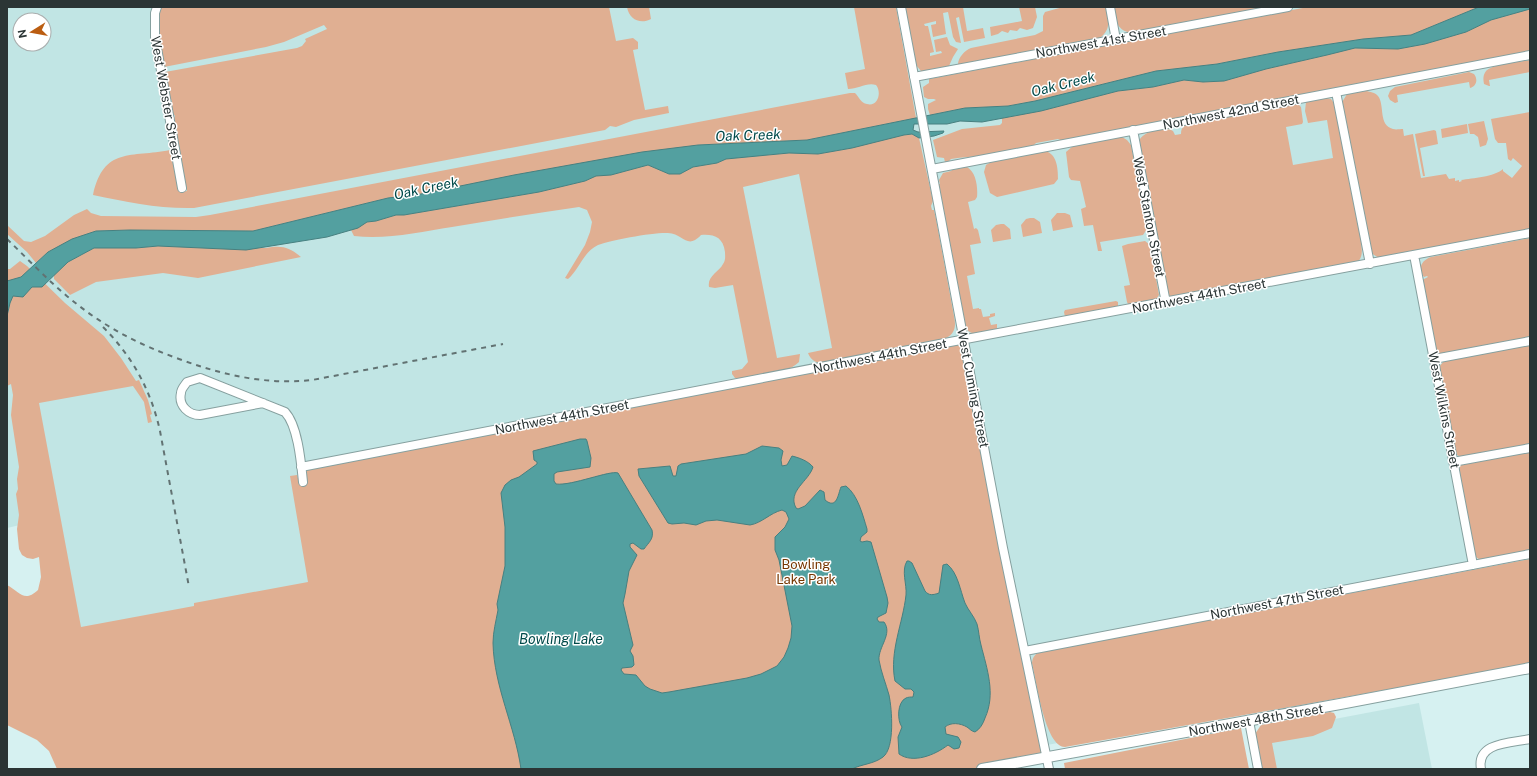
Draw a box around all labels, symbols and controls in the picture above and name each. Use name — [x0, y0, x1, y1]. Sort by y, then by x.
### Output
north arrow — [12, 12, 52, 52]
street label: Northwest 41st Street — [1035, 23, 1167, 61]
text: N — [15, 29, 29, 39]
street label: West Webster Street — [148, 35, 184, 161]
water label: Oak Creek — [1029, 68, 1097, 100]
street label: Northwest 42nd Street — [1162, 91, 1300, 133]
water label: Oak Creek — [715, 126, 781, 144]
street label: West Stanton Street — [1130, 155, 1168, 279]
water label: Oak Creek — [392, 173, 460, 203]
street label: Northwest 44th Street — [1131, 276, 1267, 316]
street label: West Cuming Street — [954, 327, 992, 449]
street label: Northwest 44th Street — [812, 336, 948, 376]
street label: West Wilkins Street — [1425, 350, 1463, 470]
street label: Northwest 44th Street — [494, 397, 630, 437]
park label: Bowling Lake Park — [776, 557, 836, 587]
street label: Northwest 47th Street — [1209, 582, 1345, 622]
water label: Bowling Lake — [519, 631, 603, 647]
street label: Northwest 48th Street — [1187, 701, 1325, 739]

